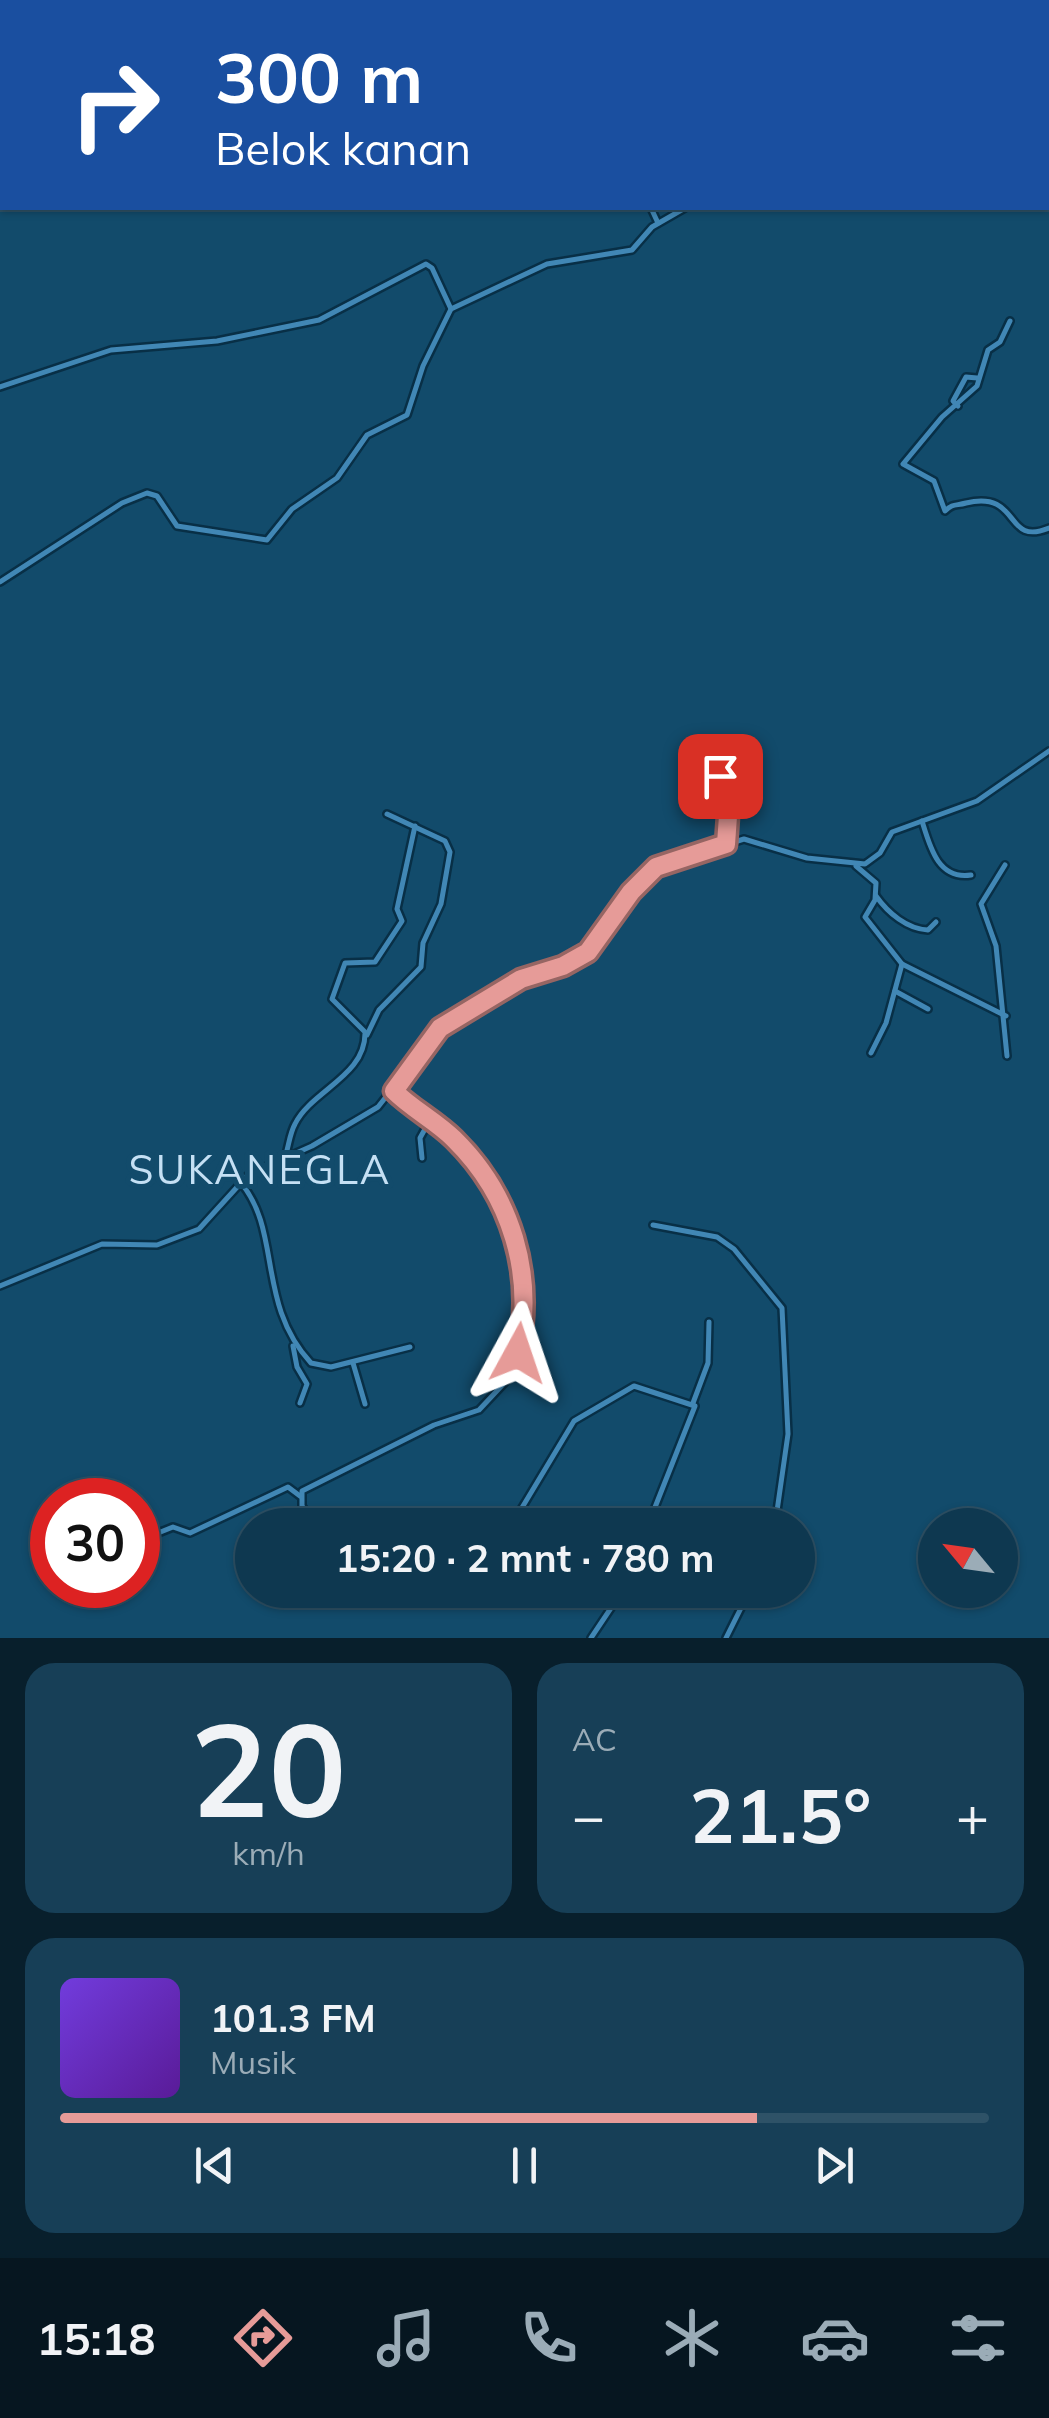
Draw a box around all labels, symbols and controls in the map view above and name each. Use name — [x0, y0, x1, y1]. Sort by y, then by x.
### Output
text: 300 m — [215, 33, 423, 121]
icon: right — [50, 40, 180, 170]
text: Belok kanan — [215, 120, 471, 176]
pin — [678, 734, 763, 819]
icon: arrive — [693, 749, 748, 804]
district label: SUKANEGLA — [128, 1144, 392, 1194]
position arrow — [466, 1301, 570, 1405]
speed limit sign: 30 — [30, 1478, 160, 1608]
north arrow — [918, 1508, 1018, 1608]
map controls — [918, 1508, 1018, 1608]
text: 15:20 · 2 mnt · 780 m — [335, 1534, 715, 1582]
text: 20 — [190, 1686, 347, 1850]
text: AC — [572, 1719, 617, 1759]
text: 21.5° — [689, 1768, 872, 1862]
text: − — [572, 1781, 605, 1850]
text: + — [956, 1781, 989, 1850]
text: km/h — [232, 1833, 305, 1873]
text: 101.3 FM — [210, 1994, 376, 2042]
text: Musik — [210, 2042, 296, 2082]
icon: previous — [187, 2138, 242, 2193]
icon: pause — [497, 2138, 552, 2193]
icon: next — [807, 2138, 862, 2193]
icon: directions — [228, 2303, 298, 2373]
icon: music — [371, 2303, 441, 2373]
icon: phone — [514, 2303, 584, 2373]
icon: climate — [657, 2303, 727, 2373]
icon: car — [800, 2303, 870, 2373]
icon: filters — [943, 2303, 1013, 2373]
text: 15:18 — [36, 2310, 156, 2366]

